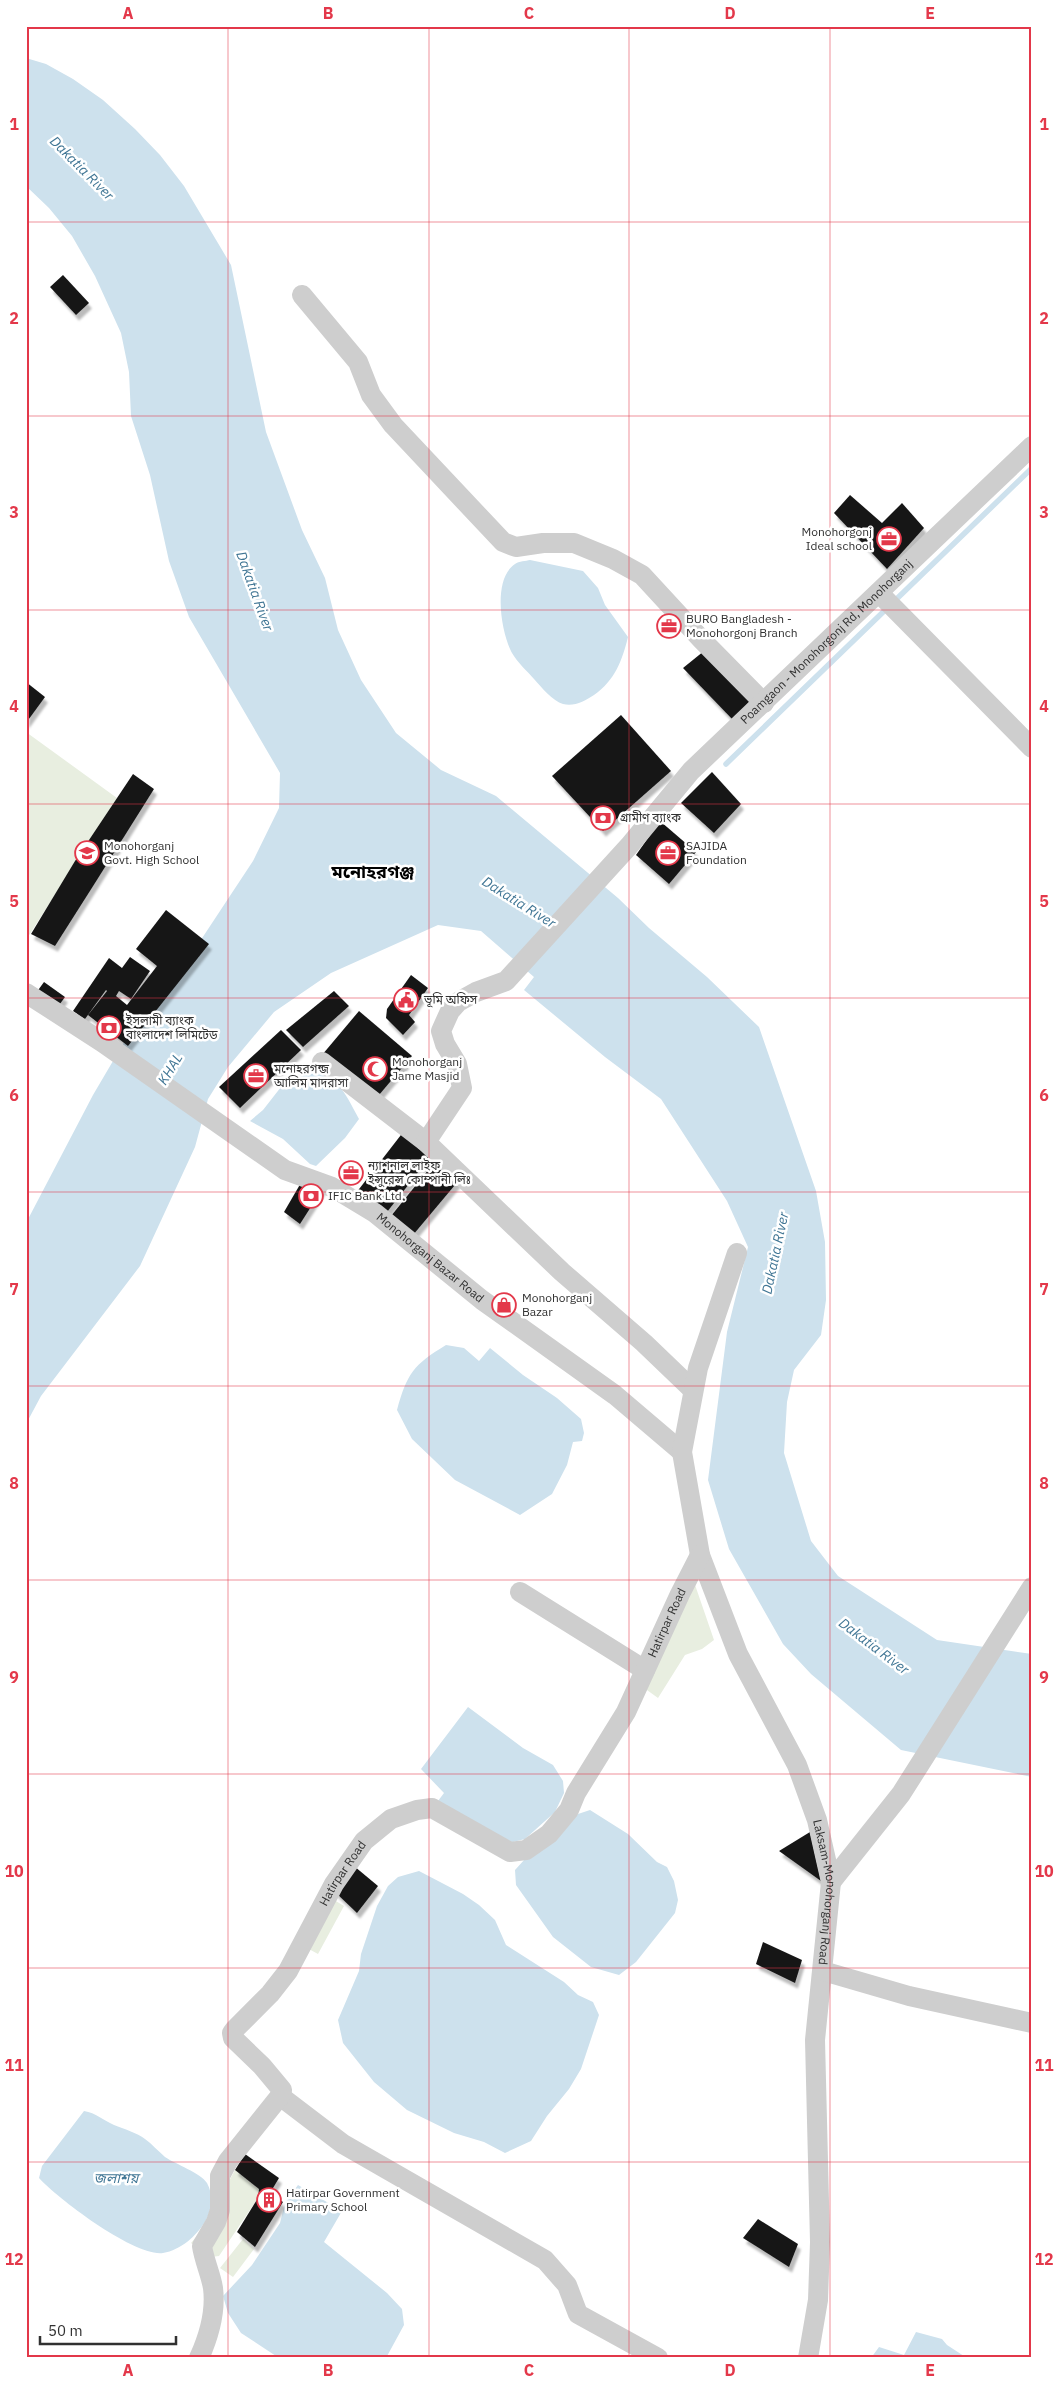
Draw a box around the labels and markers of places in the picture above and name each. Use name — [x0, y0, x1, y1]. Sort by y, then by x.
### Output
place label: Monohorgonj Ideal school — [802, 524, 872, 553]
office icon: Monohorgonj Ideal school — [876, 526, 902, 552]
place label: BURO Bangladesh - Monohorgonj Branch — [686, 611, 798, 640]
office icon: BURO Bangladesh - Monohorgonj Branch — [656, 613, 682, 639]
bank icon: গ্রামীণ ব্যাংক — [590, 805, 616, 831]
place label: গ্রামীণ ব্যাংক — [620, 810, 681, 825]
place label: Monohorganj Govt. High School — [104, 838, 199, 867]
place label: SAJIDA Foundation — [686, 838, 747, 867]
school or university icon: Monohorganj Govt. High School — [74, 840, 100, 866]
office icon: SAJIDA Foundation — [655, 840, 681, 866]
public building icon: ভূমি অফিস — [393, 987, 419, 1013]
place label: ভূমি অফিস — [423, 992, 478, 1008]
place label: ইসলামী ব্যাংক বাংলাদেশ লিমিটেড — [125, 1013, 218, 1042]
bank icon: ইসলামী ব্যাংক বাংলাদেশ লিমিটেড — [96, 1015, 122, 1041]
place label: Monohorganj Jame Masjid — [392, 1054, 462, 1083]
mosque icon: Monohorganj Jame Masjid — [362, 1056, 388, 1082]
place label: মনোহরগন্জ আলিম মাদরাসা — [273, 1061, 349, 1090]
office icon: মনোহরগন্জ আলিম মাদরাসা — [243, 1063, 269, 1089]
place label: ন্যাশনাল লাইফ ইন্সুরেন্স কোম্পানী লিঃ — [367, 1158, 471, 1188]
office icon: ন্যাশনাল লাইফ ইন্সুরেন্স কোম্পানী লিঃ — [338, 1160, 364, 1186]
bank icon: IFIC Bank Ltd. — [298, 1183, 324, 1209]
place label: IFIC Bank Ltd. — [328, 1188, 405, 1203]
place label: Monohorganj Bazar — [522, 1290, 592, 1319]
shop icon: Monohorganj Bazar — [491, 1292, 517, 1318]
place label: Hatirpar Government Primary School — [286, 2185, 400, 2214]
building icon: Hatirpar Government Primary School — [256, 2187, 282, 2213]

